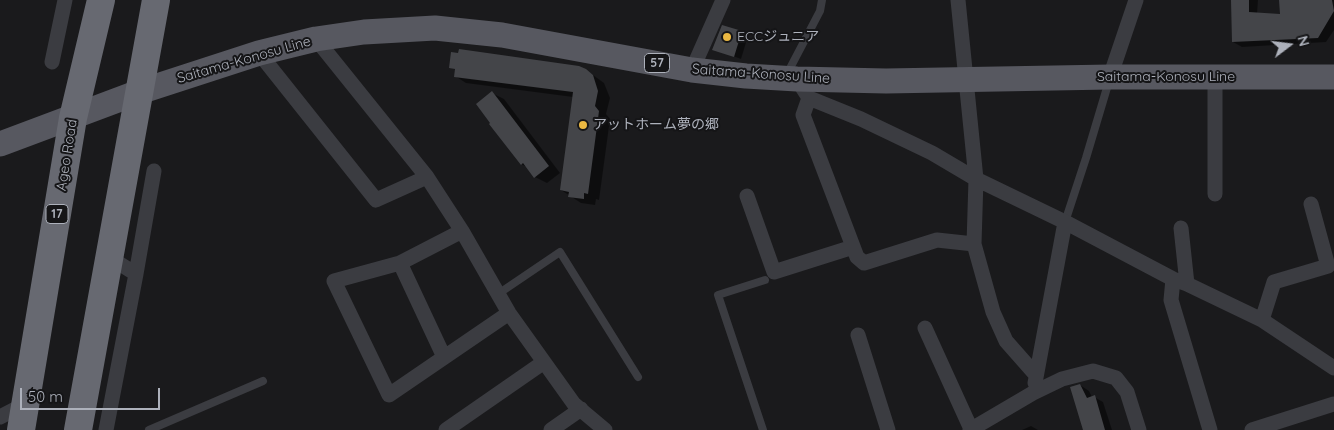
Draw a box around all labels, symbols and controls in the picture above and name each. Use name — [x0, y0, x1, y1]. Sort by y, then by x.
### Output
north arrow — [1264, 20, 1314, 70]
place label: ECCジュニア — [737, 29, 819, 45]
marker: ECCジュニア — [721, 31, 733, 43]
street label: Saitama-Konosu Line — [175, 33, 313, 87]
text: N — [1293, 34, 1314, 48]
road number: 57 — [644, 54, 670, 72]
street label: Saitama-Konosu Line — [691, 61, 831, 87]
street label: Saitama-Konosu Line — [1097, 69, 1235, 85]
place label: アットホーム夢の郷 — [593, 117, 719, 133]
street label: Ageo Road — [53, 118, 81, 192]
marker: アットホーム夢の郷 — [577, 119, 589, 131]
road number: 17 — [46, 204, 68, 223]
scale bar — [22, 378, 162, 410]
text: 50 m — [28, 387, 63, 406]

